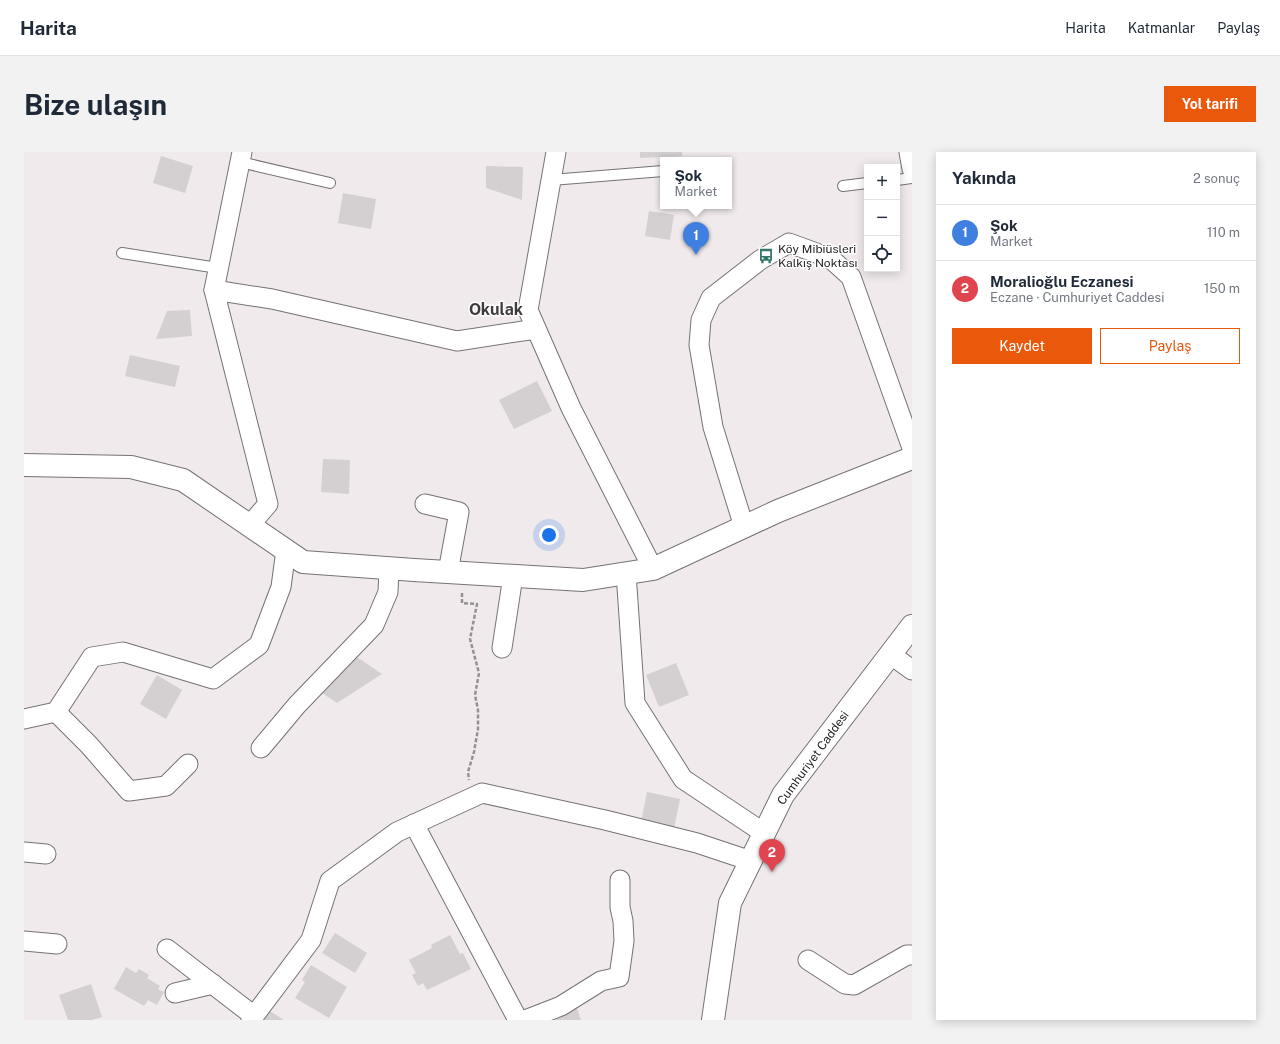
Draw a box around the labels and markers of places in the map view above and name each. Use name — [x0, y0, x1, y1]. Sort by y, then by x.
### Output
pin: 1 — [683, 222, 709, 255]
place label: Köy Mibiüsleri Kalkış Noktası — [778, 242, 857, 270]
bus stop icon: Köy Mibiüsleri Kalkış Noktası — [757, 247, 775, 265]
pin: 2 — [759, 839, 785, 872]

